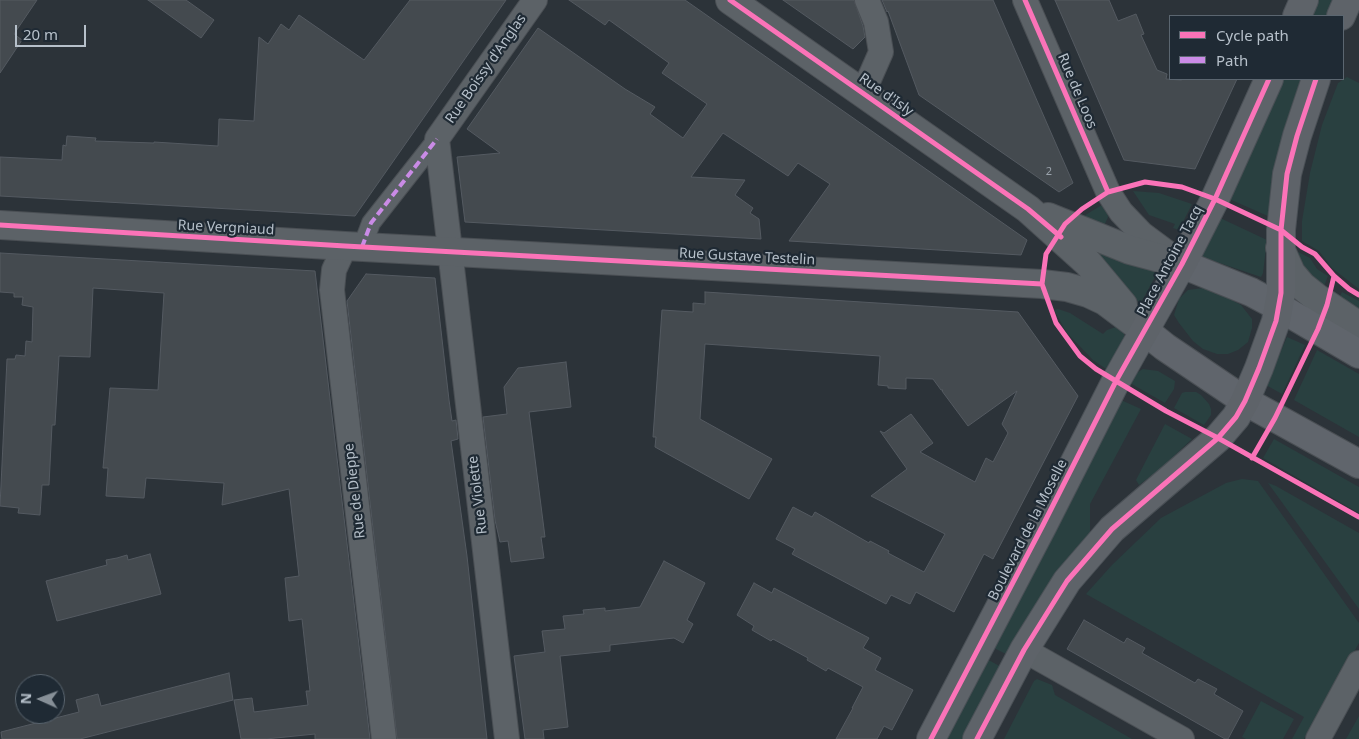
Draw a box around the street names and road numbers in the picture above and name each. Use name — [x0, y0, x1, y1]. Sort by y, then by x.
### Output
street label: Rue Boissy d'Anglas — [442, 11, 530, 127]
street label: Rue de Loos — [1054, 51, 1100, 131]
street label: Rue d'Isly — [855, 70, 917, 120]
street label: Place Antoine Tacq — [1134, 203, 1206, 319]
street label: Rue Vergniaud — [177, 217, 275, 239]
street label: Rue Gustave Testelin — [679, 245, 815, 269]
street label: Rue de Dieppe — [341, 442, 369, 540]
street label: Rue Violette — [465, 455, 491, 535]
street label: Boulevard de la Moselle — [985, 457, 1071, 603]

